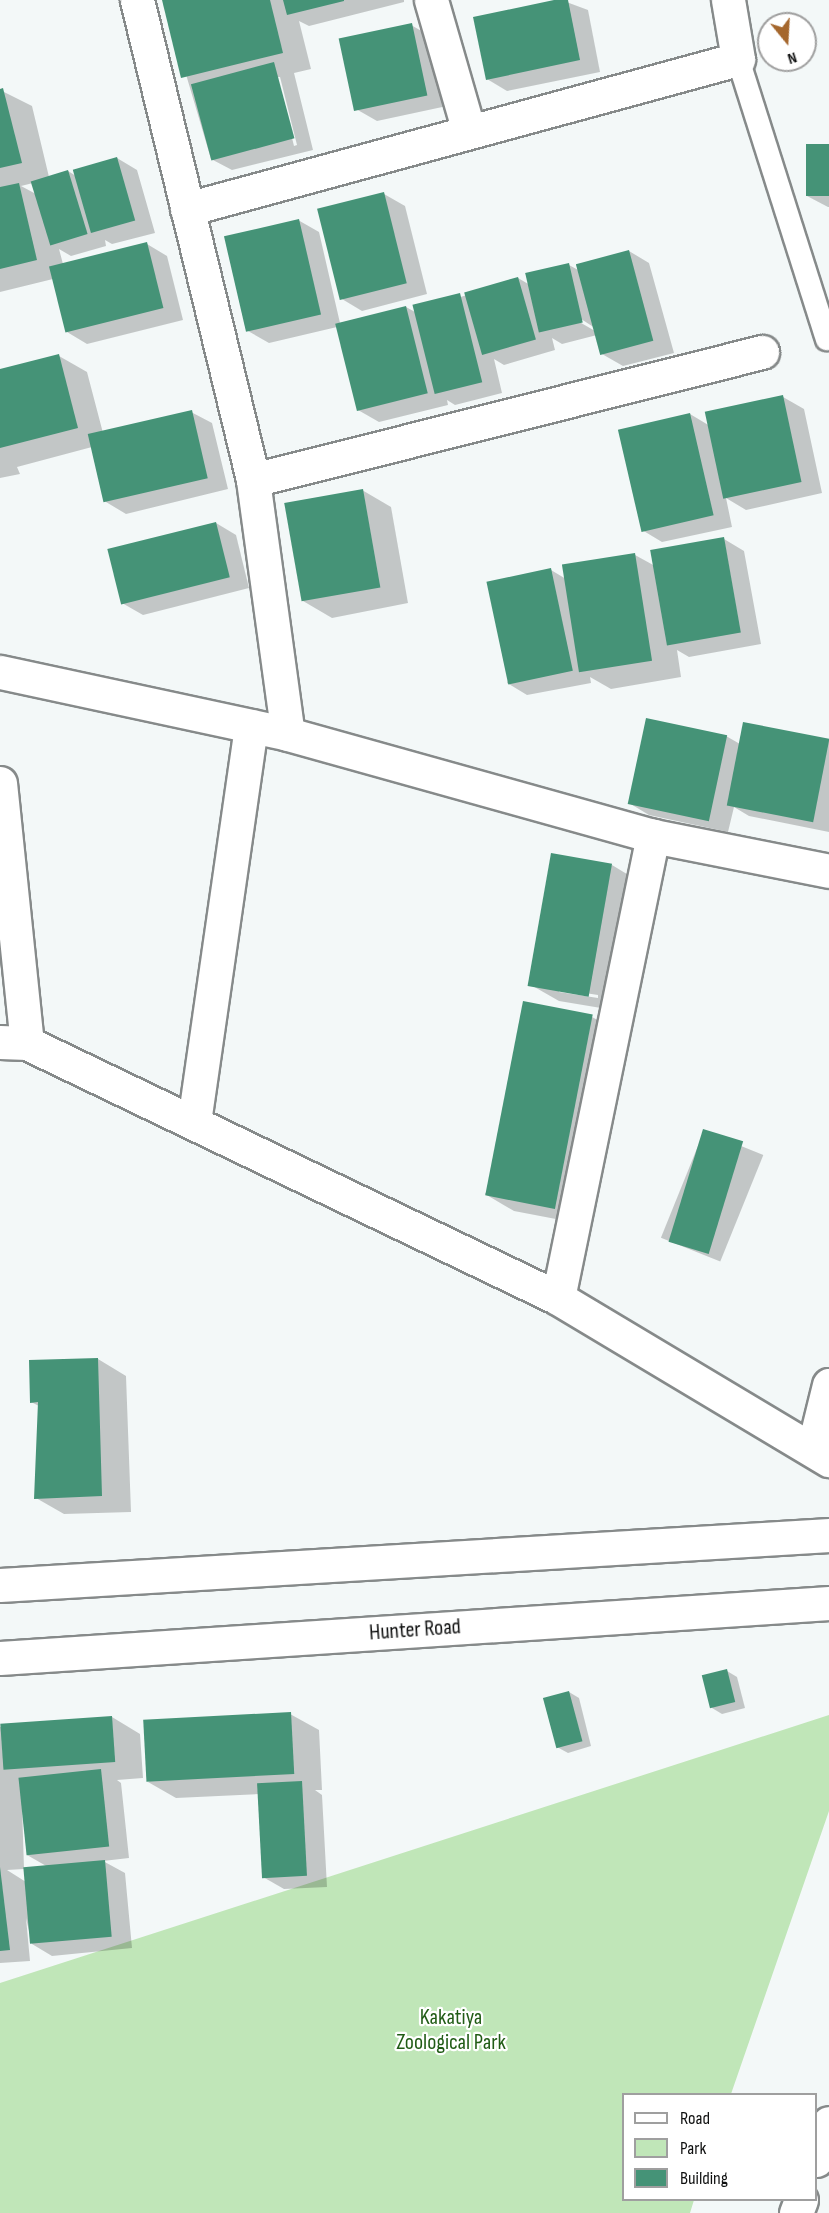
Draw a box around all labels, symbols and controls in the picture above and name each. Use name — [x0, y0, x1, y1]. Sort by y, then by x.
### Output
north arrow — [757, 12, 817, 72]
text: N — [785, 47, 799, 68]
street label: Hunter Road — [368, 1614, 462, 1646]
park label: Kakatiya Zoological Park — [396, 2004, 506, 2056]
legend — [622, 2093, 817, 2201]
text: Road — [680, 2108, 710, 2129]
text: Park — [680, 2138, 706, 2159]
text: Building — [680, 2168, 728, 2189]

